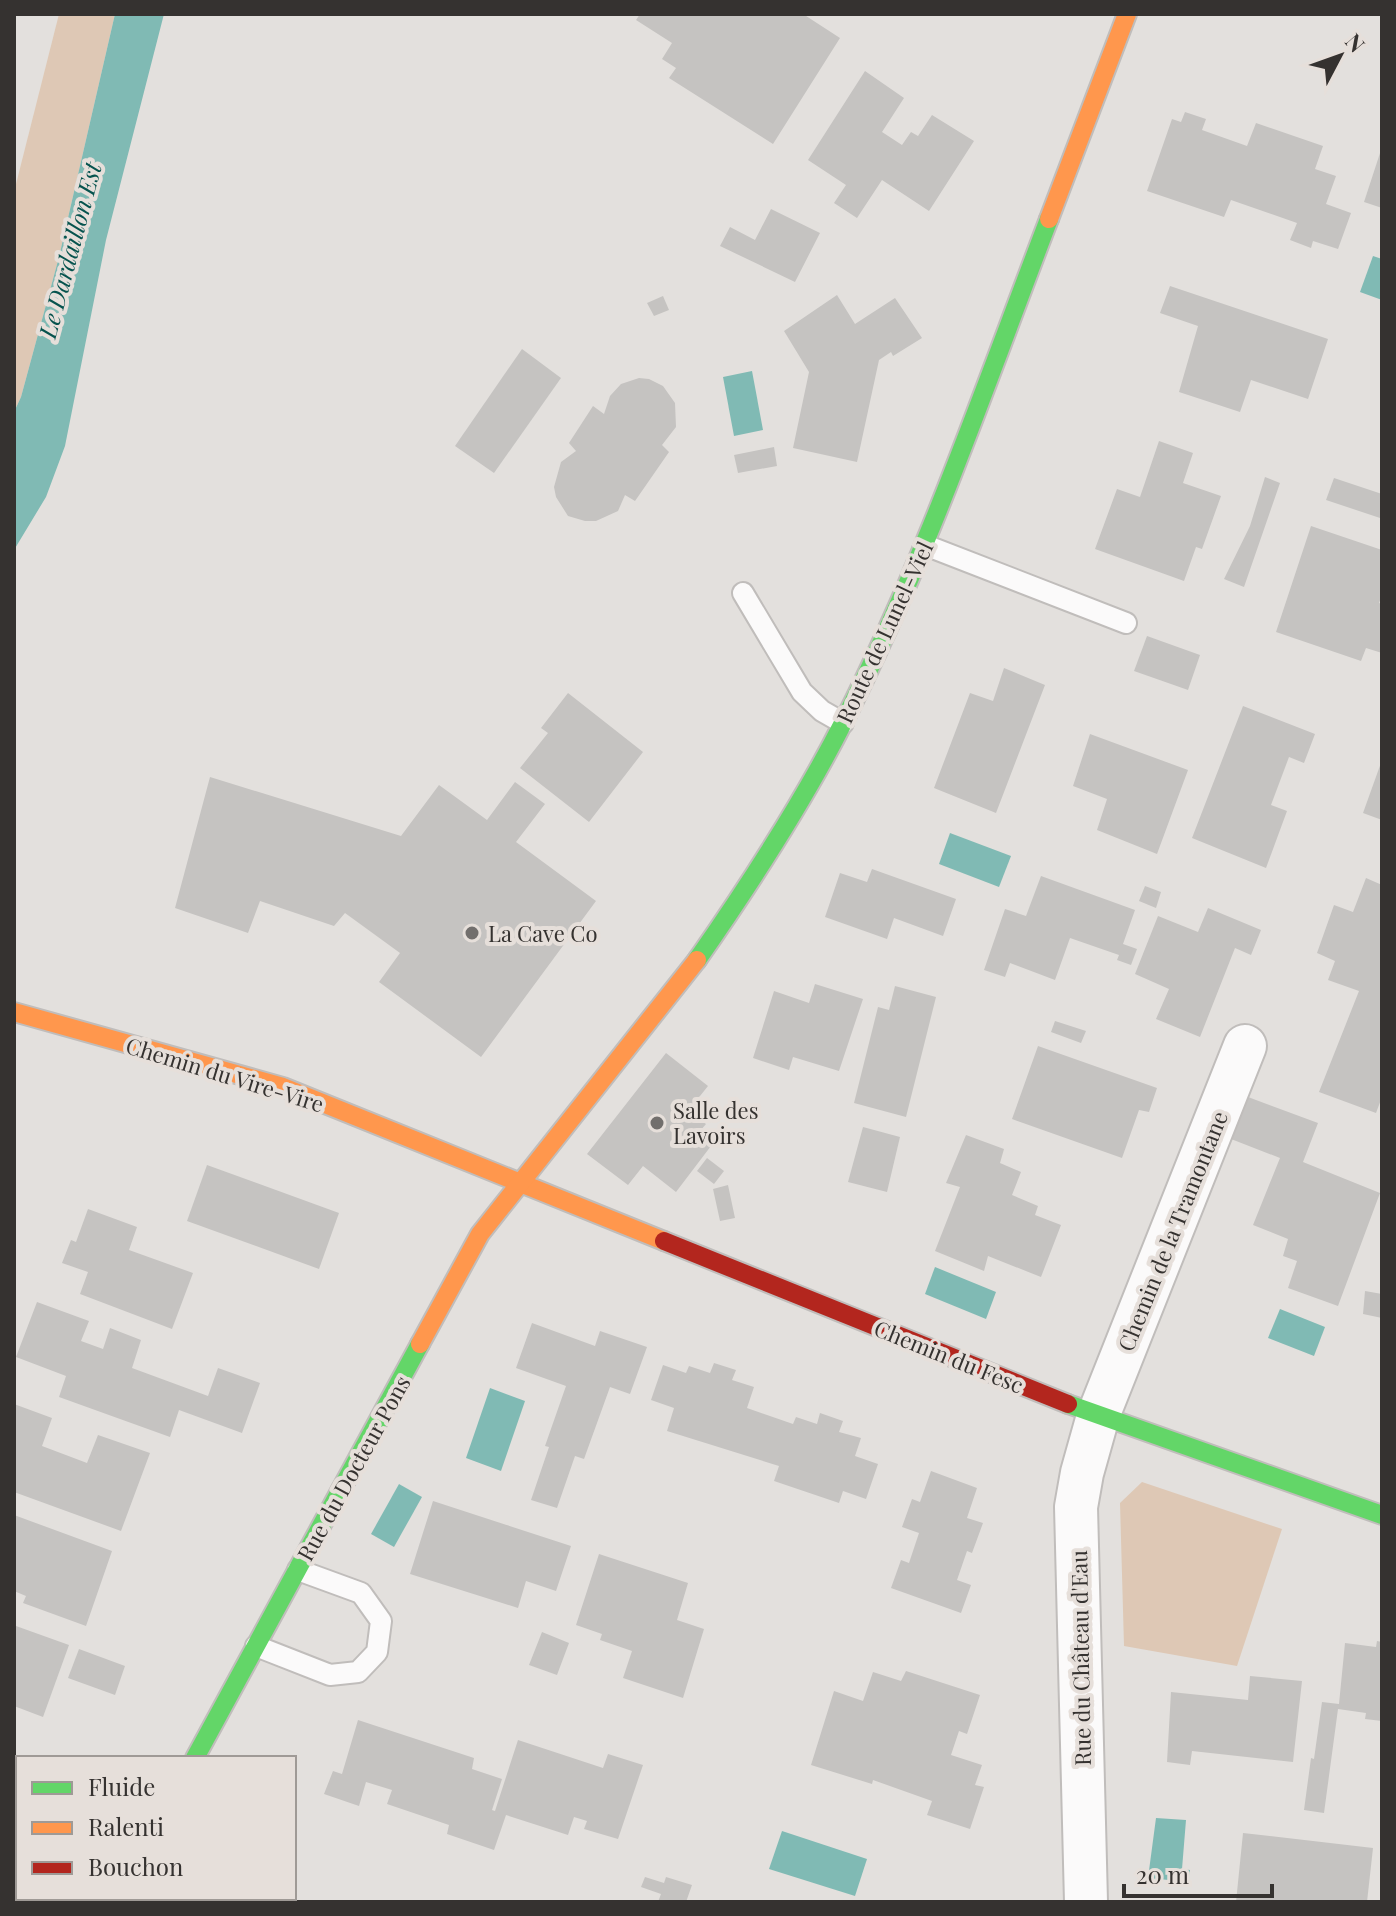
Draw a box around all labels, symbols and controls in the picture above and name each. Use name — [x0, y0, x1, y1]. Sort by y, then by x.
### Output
north arrow — [1300, 16, 1380, 96]
text: N — [1339, 26, 1372, 58]
water label: Le Dardaillon Est — [30, 158, 108, 342]
street label: Route de Lunel-Viel — [829, 536, 939, 728]
place label: La Cave Co — [488, 918, 597, 948]
marker: La Cave Co — [463, 924, 481, 942]
street label: Chemin du Vire-Vire — [122, 1030, 328, 1118]
place label: Salle des Lavoirs — [673, 1095, 759, 1150]
street label: Chemin de la Tramontane — [1110, 1106, 1234, 1356]
marker: Salle des Lavoirs — [648, 1114, 666, 1132]
street label: Chemin du Fesc — [870, 1312, 1028, 1400]
street label: Rue du Docteur Pons — [290, 1370, 416, 1566]
street label: Rue du Château d'Eau — [1063, 1550, 1097, 1766]
legend — [16, 1756, 296, 1900]
text: Fluide — [88, 1770, 155, 1802]
text: Ralenti — [88, 1810, 164, 1842]
scale bar — [1124, 1848, 1272, 1898]
text: Bouchon — [88, 1850, 183, 1882]
text: 20 m — [1136, 1858, 1189, 1890]

